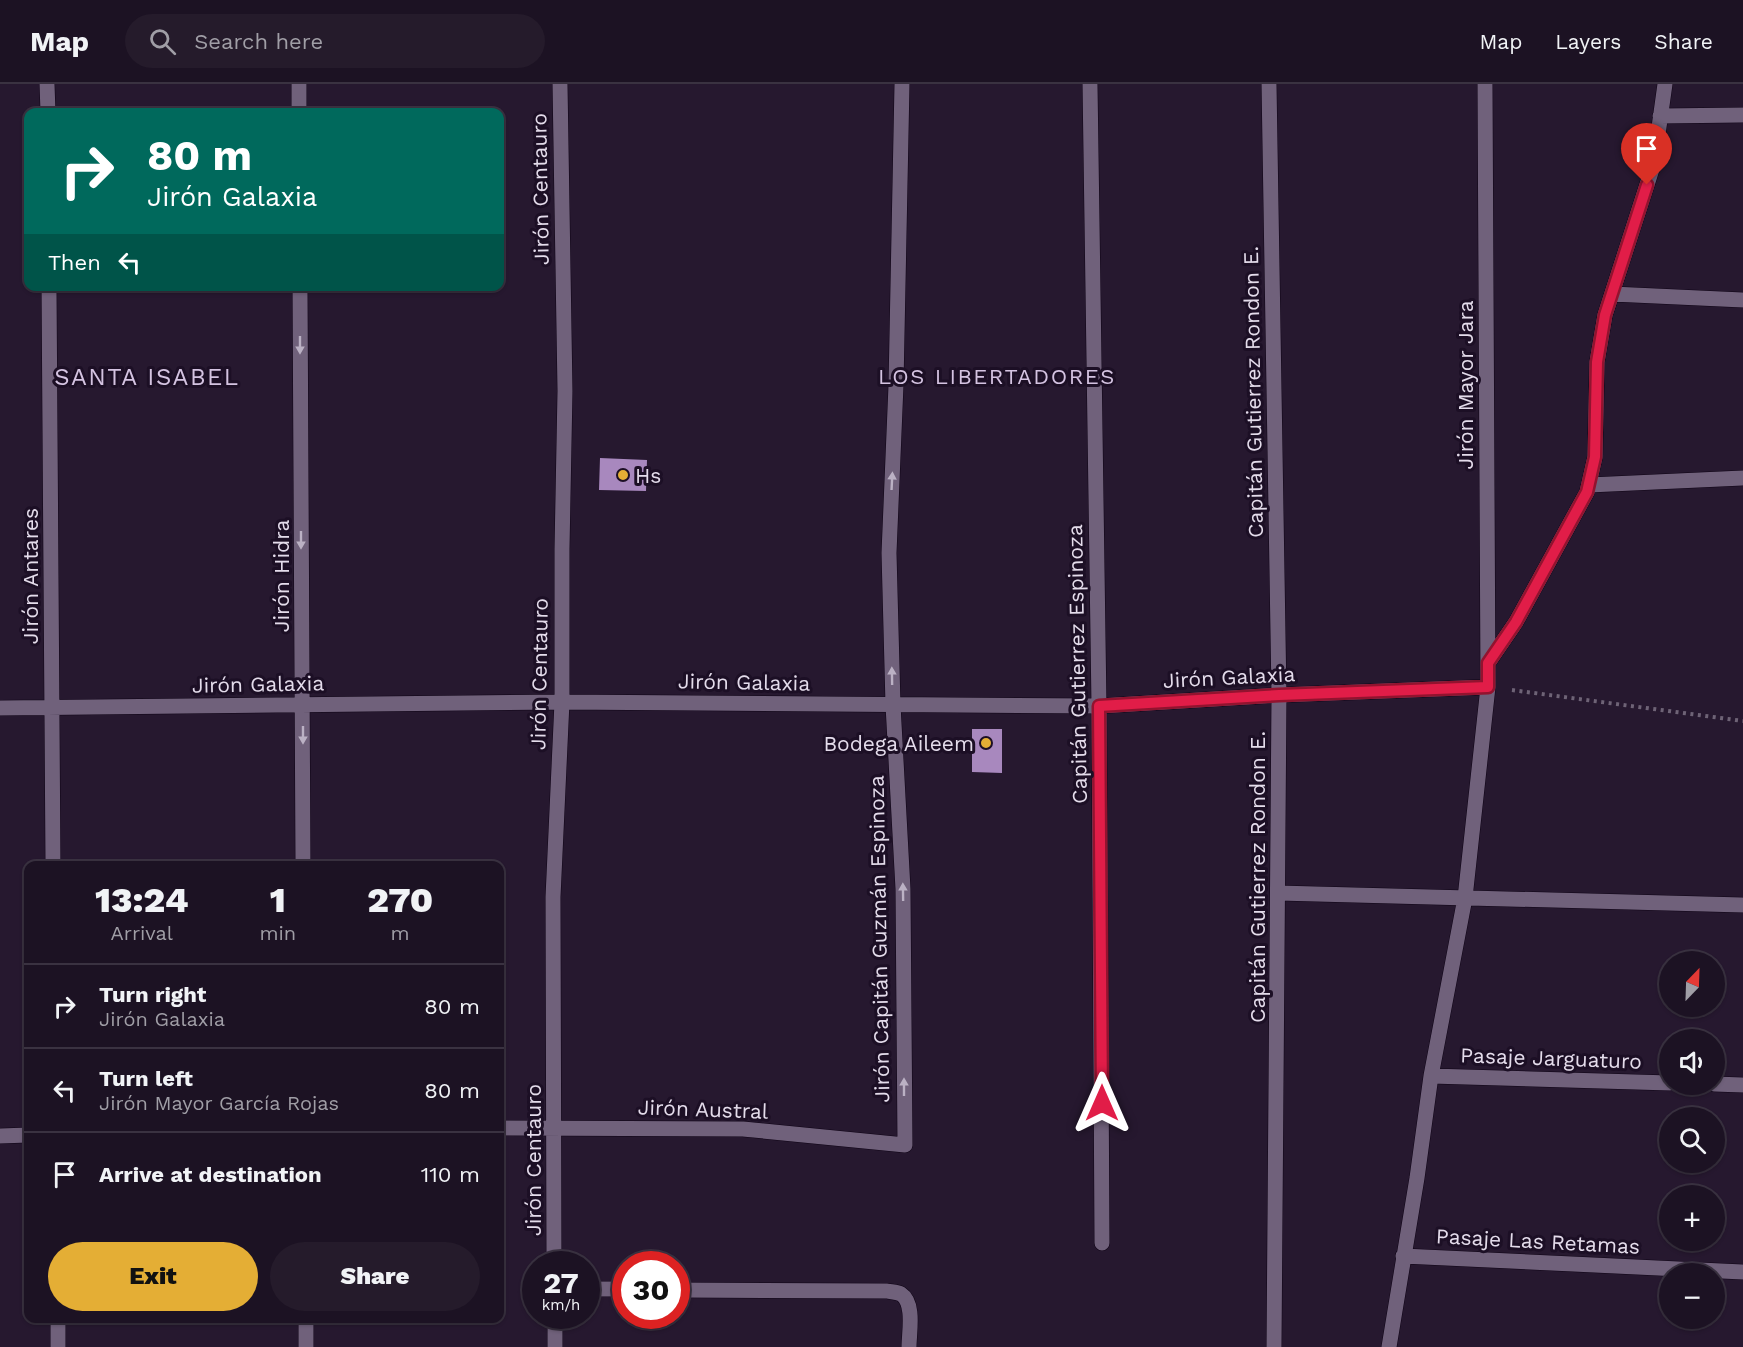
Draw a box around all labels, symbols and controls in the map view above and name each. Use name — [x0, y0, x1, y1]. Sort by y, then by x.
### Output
search box — [125, 14, 545, 68]
text: Map — [30, 25, 89, 58]
icon: search — [146, 25, 179, 58]
text: Search here — [194, 29, 323, 54]
text: Map — [1479, 29, 1522, 54]
text: Layers — [1555, 29, 1621, 54]
text: Share — [1654, 29, 1713, 54]
street label: Jirón Centauro — [526, 113, 554, 265]
pin — [1621, 123, 1672, 185]
text: 80 m — [147, 131, 252, 180]
icon: right — [48, 132, 126, 210]
icon: arrive — [1630, 132, 1663, 165]
text: Jirón Galaxia — [147, 181, 317, 213]
icon: left — [113, 246, 146, 279]
street label: Capitán Gutierrez Rondon E. — [1238, 246, 1268, 538]
text: Then — [48, 250, 101, 275]
street label: Jirón Mayor Jara — [1453, 300, 1478, 470]
one-way arrow — [295, 335, 305, 354]
district label: SANTA ISABEL — [54, 363, 240, 391]
district label: LOS LIBERTADORES — [878, 364, 1116, 389]
place label: Hs — [635, 463, 661, 488]
marker: Hs — [616, 468, 630, 482]
one-way arrow — [888, 472, 897, 491]
street label: Jirón Antares — [18, 508, 43, 644]
street label: Jirón Hidra — [269, 520, 294, 632]
street label: Capitán Gutierrez Espinoza — [1062, 524, 1092, 804]
one-way arrow — [296, 530, 306, 549]
street label: Jirón Centauro — [525, 598, 553, 750]
street label: Jirón Galaxia — [1162, 661, 1296, 693]
one-way arrow — [887, 667, 897, 686]
street label: Jirón Galaxia — [678, 668, 811, 696]
street label: Jirón Galaxia — [192, 670, 325, 698]
one-way arrow — [298, 725, 307, 744]
place label: Bodega Aileem — [823, 731, 974, 756]
street label: Capitán Gutierrez Rondon E. — [1245, 731, 1270, 1023]
marker: Bodega Aileem — [979, 736, 993, 750]
street label: Jirón Capitán Guzmán Espinoza — [864, 775, 894, 1103]
text: 13:24 — [95, 879, 189, 921]
text: 1 — [270, 879, 286, 921]
text: 270 — [367, 879, 433, 921]
one-way arrow — [898, 882, 907, 901]
text: Arrival — [111, 921, 173, 945]
text: min — [259, 921, 296, 945]
text: m — [391, 921, 410, 945]
north arrow — [1659, 951, 1725, 1017]
map controls — [1659, 951, 1725, 1329]
text: Turn right — [99, 982, 206, 1007]
icon: right — [48, 990, 81, 1023]
text: 80 m — [424, 994, 480, 1019]
text: Jirón Galaxia — [99, 1007, 225, 1031]
button: sound — [1659, 1029, 1725, 1095]
street label: Pasaje Jarguaturo — [1460, 1042, 1642, 1074]
text: Turn left — [99, 1066, 193, 1091]
position arrow — [1070, 1071, 1134, 1135]
icon: left — [48, 1074, 81, 1107]
one-way arrow — [899, 1077, 909, 1096]
text: 80 m — [424, 1078, 480, 1103]
street label: Jirón Centauro — [521, 1084, 546, 1236]
text: Jirón Mayor García Rojas — [99, 1091, 339, 1115]
street label: Jirón Austral — [637, 1094, 769, 1124]
button: search — [1659, 1107, 1725, 1173]
icon: arrive — [48, 1158, 81, 1191]
text: Arrive at destination — [99, 1162, 322, 1187]
text: 110 m — [421, 1162, 480, 1187]
button: + — [1659, 1185, 1725, 1251]
street label: Pasaje Las Retamas — [1435, 1223, 1641, 1259]
button: Exit — [48, 1242, 258, 1311]
button: Share — [270, 1242, 480, 1311]
speed limit sign: 30 — [612, 1251, 690, 1329]
button: − — [1659, 1263, 1725, 1329]
text: 27 — [543, 1265, 579, 1300]
text: km/h — [542, 1296, 580, 1314]

